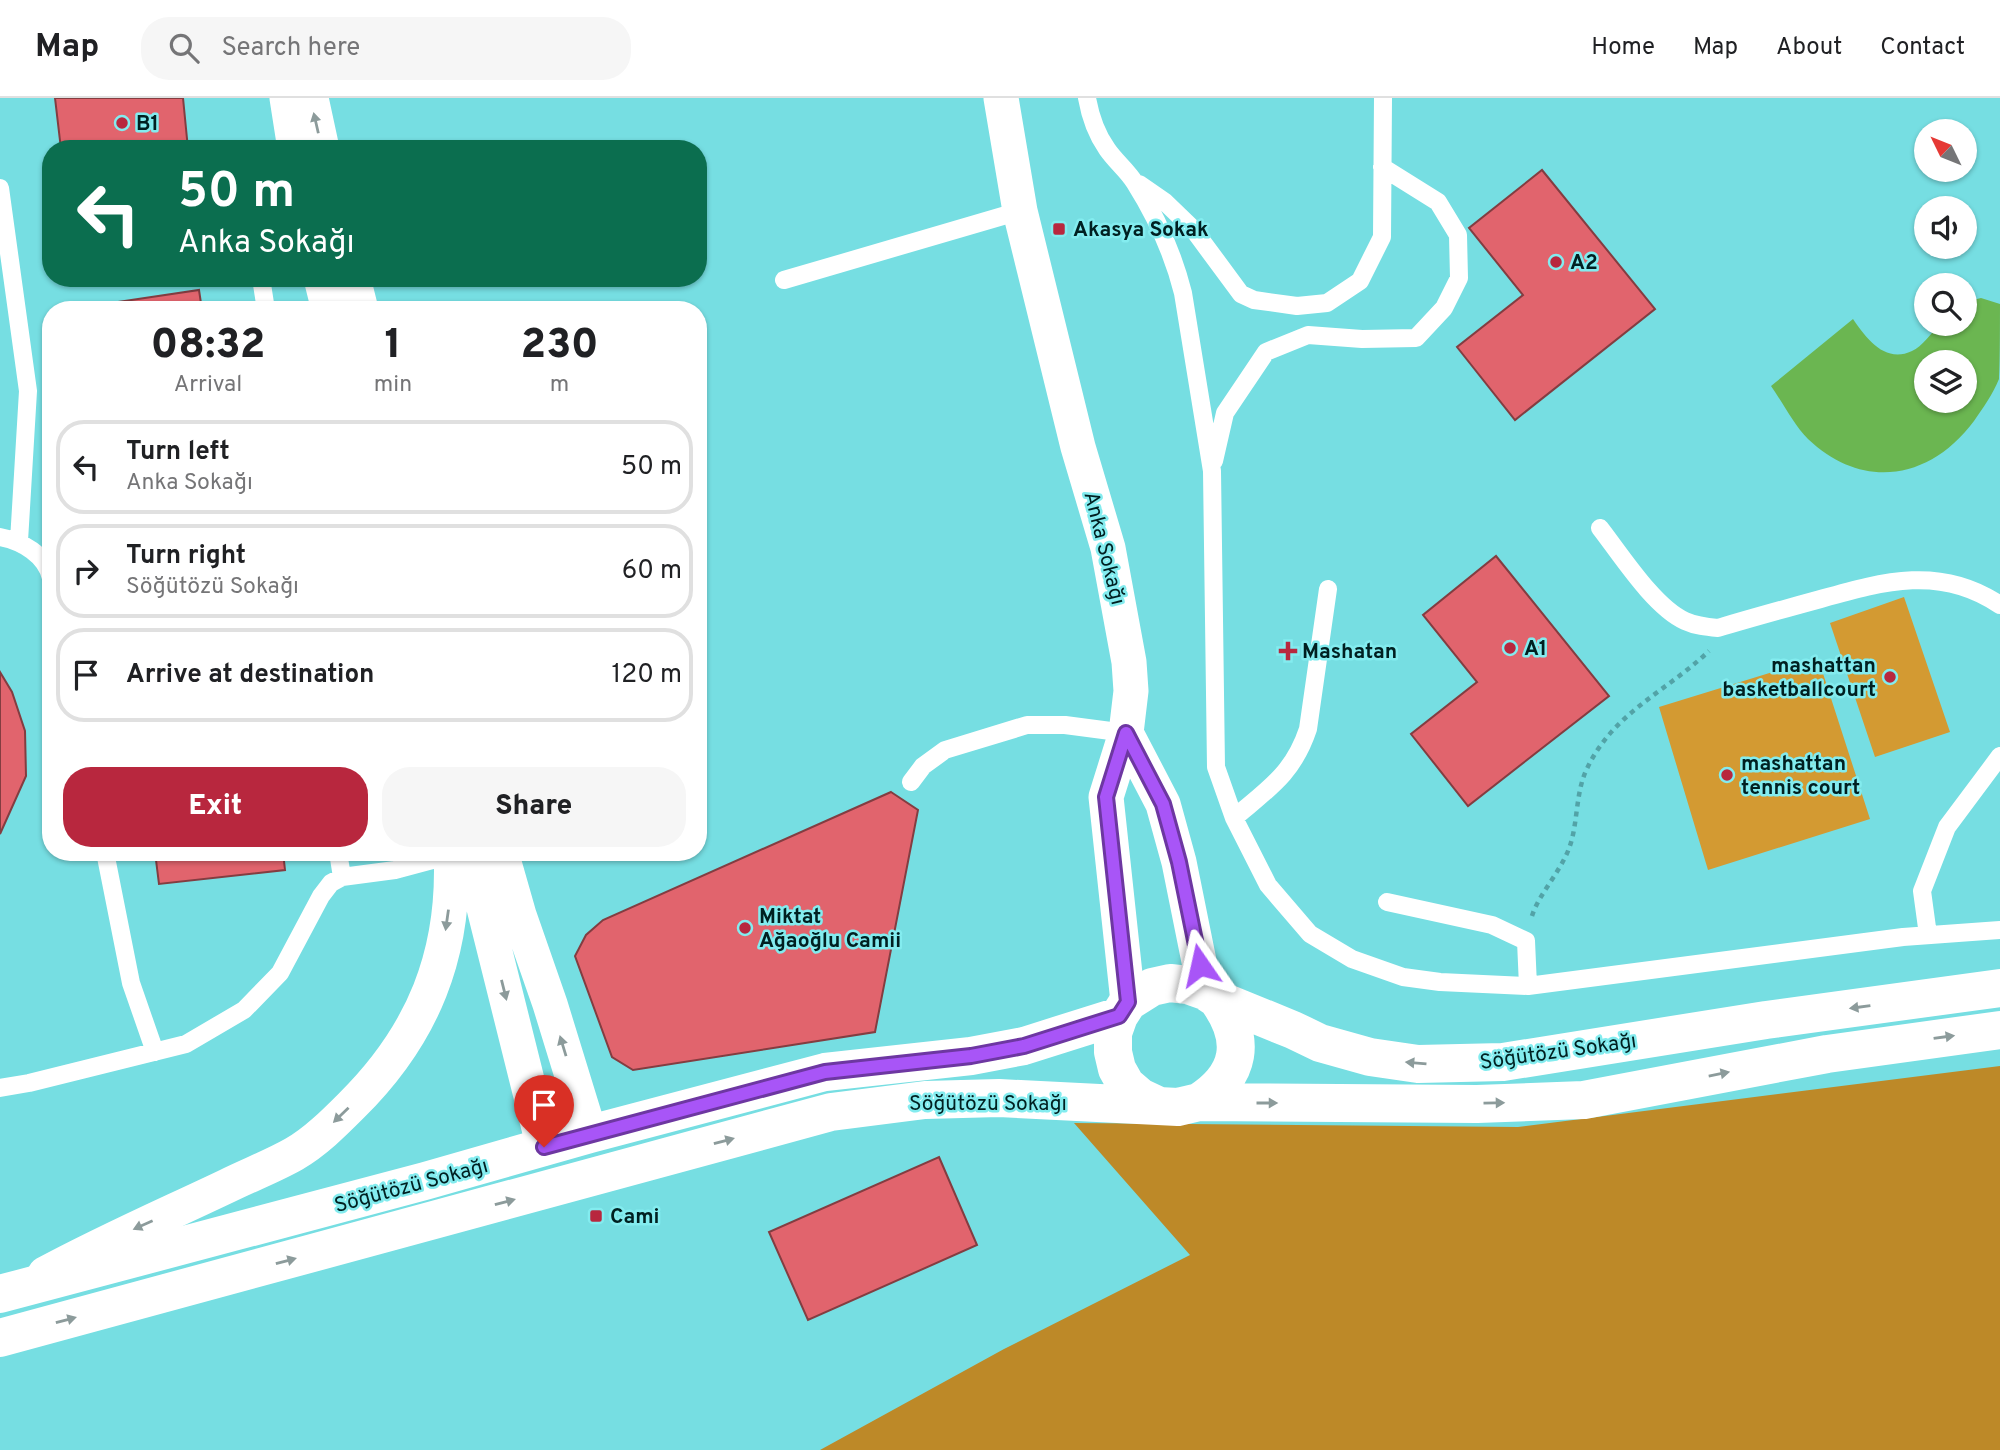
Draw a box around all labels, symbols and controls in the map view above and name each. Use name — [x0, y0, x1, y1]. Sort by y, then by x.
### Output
search box — [141, 17, 631, 80]
text: Map — [35, 27, 99, 69]
icon: search — [165, 29, 203, 67]
text: Search here — [221, 32, 360, 65]
text: Home — [1591, 33, 1655, 63]
text: Map — [1693, 33, 1738, 63]
text: About — [1776, 33, 1842, 63]
text: Contact — [1880, 33, 1965, 63]
place label: B1 — [136, 111, 159, 138]
one-way arrow — [311, 112, 322, 134]
marker: B1 — [114, 115, 130, 131]
north arrow — [1914, 119, 1978, 182]
map controls — [1914, 119, 1977, 413]
text: 50 m — [178, 163, 295, 225]
icon: left — [63, 168, 154, 259]
button: sound — [1914, 196, 1977, 259]
place label: Akasya Sokak — [1073, 217, 1209, 244]
marker: Akasya Sokak — [1051, 221, 1067, 237]
text: Anka Sokağı — [178, 224, 355, 264]
place label: A2 — [1570, 250, 1598, 277]
marker: A2 — [1548, 254, 1564, 270]
button: search — [1914, 273, 1977, 336]
text: 08:32 — [150, 320, 265, 373]
text: 1 — [384, 320, 402, 373]
text: 230 — [521, 320, 599, 373]
button: layers — [1914, 350, 1977, 413]
text: Arrival — [174, 371, 242, 400]
text: min — [374, 371, 412, 400]
text: m — [550, 371, 569, 400]
text: Turn left — [126, 436, 230, 469]
icon: left — [67, 448, 105, 486]
text: 50 m — [621, 451, 682, 484]
text: Anka Sokağı — [126, 469, 253, 498]
street label: Anka Sokağı — [1076, 489, 1131, 608]
text: Turn right — [126, 540, 246, 573]
icon: right — [67, 552, 105, 590]
text: 60 m — [622, 555, 682, 588]
text: Söğütözü Sokağı — [126, 573, 299, 602]
place label: A1 — [1524, 636, 1547, 663]
place label: Mashatan — [1302, 639, 1397, 666]
marker: A1 — [1502, 640, 1518, 656]
marker: Mashatan — [1280, 643, 1296, 659]
place label: mashattan basketballcourt — [1722, 653, 1876, 704]
icon: arrive — [67, 656, 105, 694]
text: Arrive at destination — [126, 659, 374, 692]
text: 120 m — [612, 659, 682, 692]
marker: mashattan basketballcourt — [1882, 669, 1898, 685]
place label: mashattan tennis court — [1741, 751, 1860, 802]
button: Exit — [63, 767, 368, 847]
button: Share — [382, 767, 686, 847]
marker: mashattan tennis court — [1719, 767, 1735, 783]
place label: Miktat Ağaoğlu Camii — [759, 904, 901, 955]
one-way arrow — [442, 909, 453, 931]
marker: Miktat Ağaoğlu Camii — [737, 920, 753, 936]
position arrow — [1163, 928, 1237, 1002]
one-way arrow — [499, 979, 510, 1001]
one-way arrow — [1848, 1002, 1870, 1013]
street label: Söğütözü Sokağı — [1478, 1028, 1638, 1077]
one-way arrow — [1933, 1032, 1955, 1043]
one-way arrow — [557, 1035, 567, 1056]
one-way arrow — [1405, 1057, 1427, 1068]
one-way arrow — [1708, 1068, 1730, 1079]
pin — [514, 1075, 574, 1147]
icon: arrive — [525, 1086, 563, 1124]
street label: Söğütözü Sokağı — [909, 1091, 1067, 1118]
one-way arrow — [1256, 1097, 1278, 1109]
one-way arrow — [1483, 1098, 1505, 1109]
one-way arrow — [333, 1107, 350, 1123]
one-way arrow — [714, 1135, 736, 1146]
street label: Söğütözü Sokağı — [332, 1153, 491, 1220]
one-way arrow — [495, 1196, 516, 1206]
place label: Cami — [610, 1204, 660, 1231]
marker: Cami — [588, 1208, 604, 1224]
one-way arrow — [133, 1219, 153, 1231]
one-way arrow — [275, 1256, 296, 1266]
one-way arrow — [56, 1315, 77, 1325]

